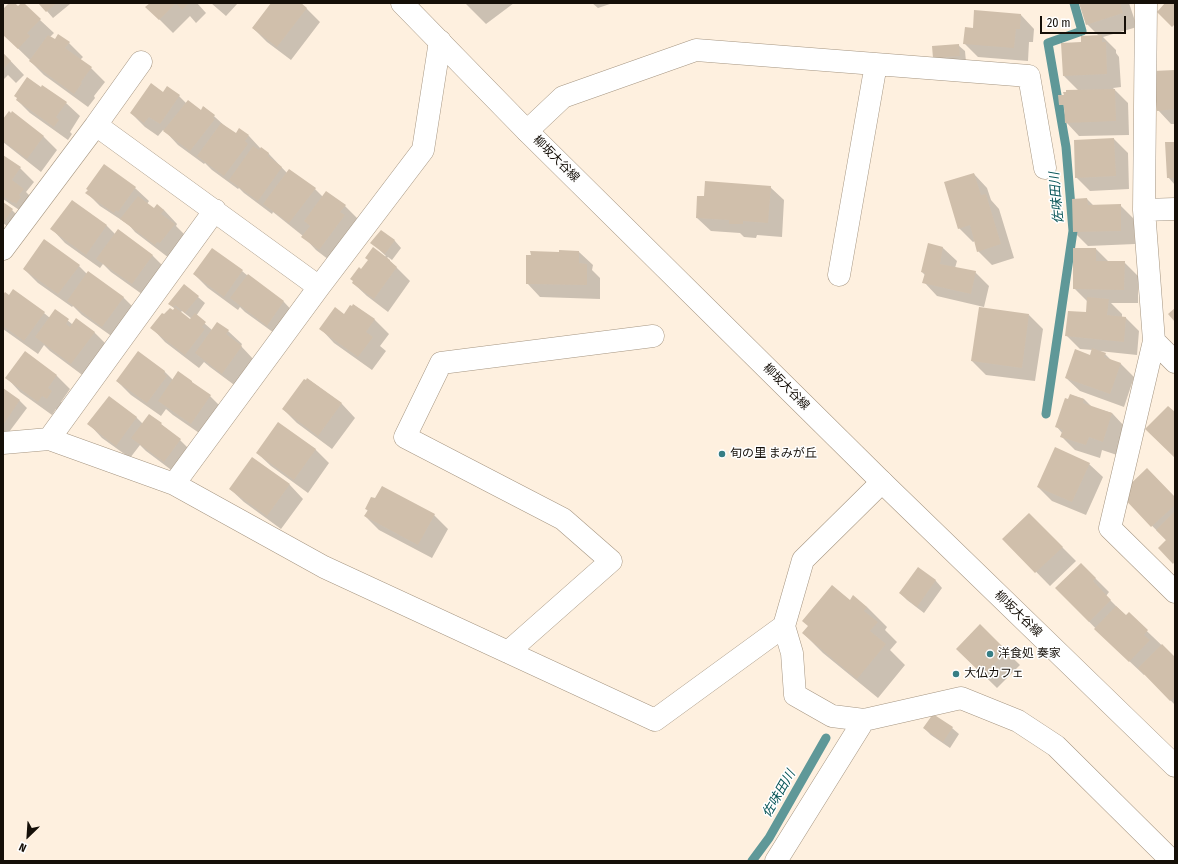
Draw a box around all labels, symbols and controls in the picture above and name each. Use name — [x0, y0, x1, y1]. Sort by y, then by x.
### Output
scale bar — [1042, 8, 1128, 34]
text: 20 m — [1047, 16, 1071, 30]
street label: 柳坂大谷線 — [530, 133, 582, 185]
water label: 佐味田川 — [1047, 171, 1067, 225]
street label: 柳坂大谷線 — [760, 361, 812, 413]
place label: 旬の里 まみが丘 — [730, 447, 817, 461]
marker: 旬の里 まみが丘 — [717, 449, 727, 459]
street label: 柳坂大谷線 — [991, 588, 1045, 640]
place label: 洋食処 奏家 — [998, 647, 1061, 661]
marker: 洋食処 奏家 — [985, 649, 995, 659]
place label: 大仏カフェ — [964, 667, 1024, 681]
marker: 大仏カフェ — [951, 669, 961, 679]
water label: 佐味田川 — [759, 768, 799, 820]
north arrow — [8, 816, 48, 856]
text: N — [17, 840, 28, 855]

